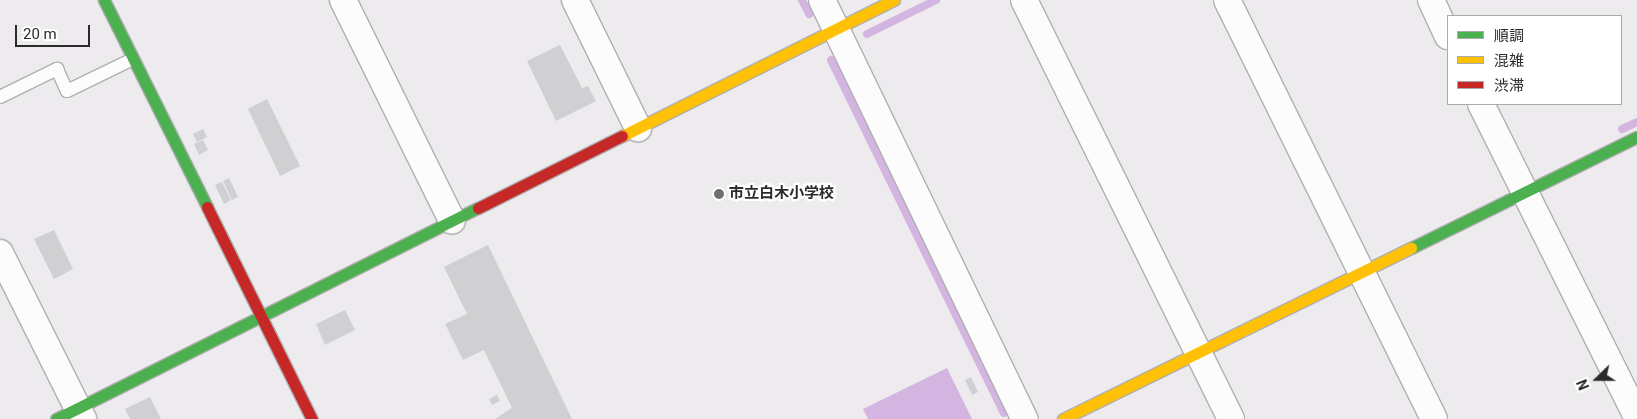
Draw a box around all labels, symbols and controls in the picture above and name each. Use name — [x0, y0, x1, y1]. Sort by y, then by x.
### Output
scale bar — [18, 15, 92, 47]
legend — [1447, 15, 1622, 105]
text: 20 m — [23, 25, 57, 43]
text: 順調 — [1494, 27, 1524, 45]
text: 混雑 — [1494, 52, 1524, 70]
text: 渋滞 — [1494, 77, 1524, 95]
place label: 市立白木小学校 — [729, 185, 834, 203]
marker: 市立白木小学校 — [713, 188, 725, 200]
north arrow — [1572, 354, 1622, 404]
text: N — [1574, 377, 1592, 392]

